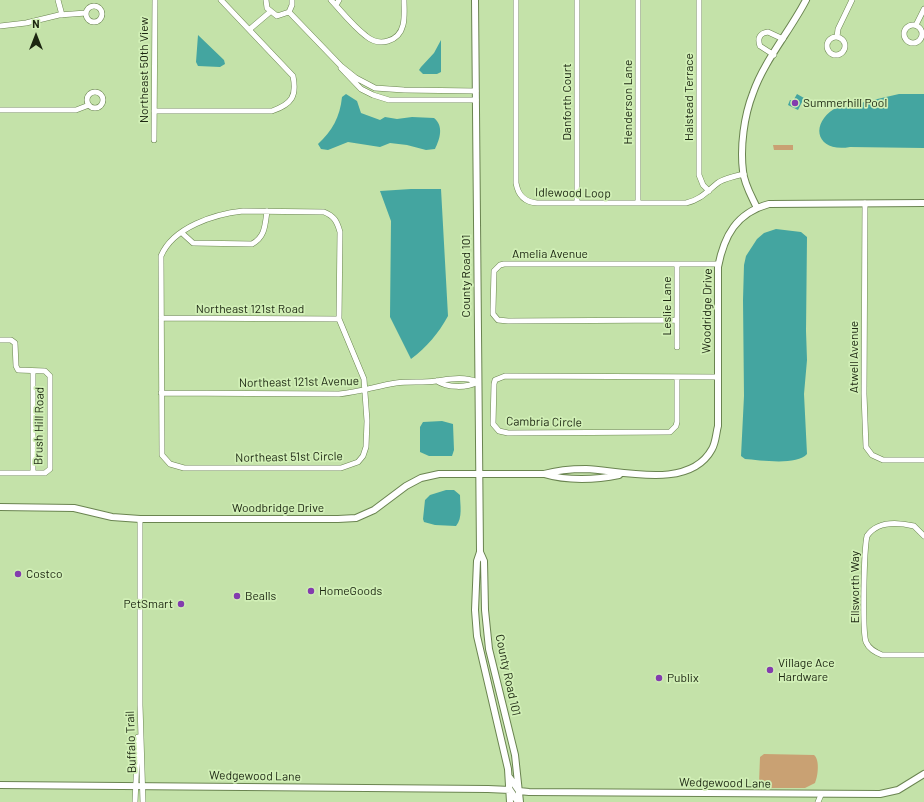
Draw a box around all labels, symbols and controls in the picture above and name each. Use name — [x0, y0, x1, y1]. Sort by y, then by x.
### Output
north arrow — [16, 16, 56, 56]
text: N — [32, 17, 40, 30]
street label: Northeast 50th View — [137, 17, 151, 123]
street label: Halstead Terrace — [682, 53, 696, 141]
street label: Henderson Lane — [621, 60, 635, 144]
street label: Danforth Court — [560, 63, 574, 141]
place label: Summerhill Pool — [803, 96, 887, 110]
marker: Summerhill Pool — [790, 98, 800, 108]
street label: Idlewood Loop — [535, 185, 611, 201]
street label: County Road 101 — [459, 235, 473, 317]
street label: Amelia Avenue — [512, 247, 588, 261]
street label: Woodridge Drive — [699, 268, 715, 354]
street label: Leslie Lane — [660, 276, 674, 336]
street label: Northeast 121st Road — [196, 302, 304, 316]
street label: Atwell Avenue — [847, 321, 861, 393]
street label: Northeast 121st Avenue — [239, 374, 359, 390]
street label: Brush Hill Road — [31, 387, 47, 465]
street label: Cambria Circle — [506, 414, 582, 430]
street label: Northeast 51st Circle — [235, 449, 343, 465]
street label: Woodbridge Drive — [232, 501, 324, 515]
street label: Ellsworth Way — [848, 551, 862, 623]
place label: Costco — [26, 567, 63, 581]
marker: Costco — [13, 569, 23, 579]
place label: HomeGoods — [319, 584, 382, 598]
marker: HomeGoods — [306, 586, 316, 596]
place label: Bealls — [245, 589, 276, 603]
marker: Bealls — [232, 591, 242, 601]
place label: PetSmart — [123, 597, 173, 611]
marker: PetSmart — [176, 599, 186, 609]
street label: County Road 101 — [492, 633, 524, 717]
place label: Village Ace Hardware — [778, 656, 835, 684]
marker: Village Ace Hardware — [765, 665, 775, 675]
place label: Publix — [667, 671, 699, 685]
marker: Publix — [654, 673, 664, 683]
street label: Buffalo Trail — [123, 711, 139, 773]
street label: Wedgewood Lane — [209, 768, 301, 784]
street label: Wedgewood Lane — [679, 775, 771, 791]

